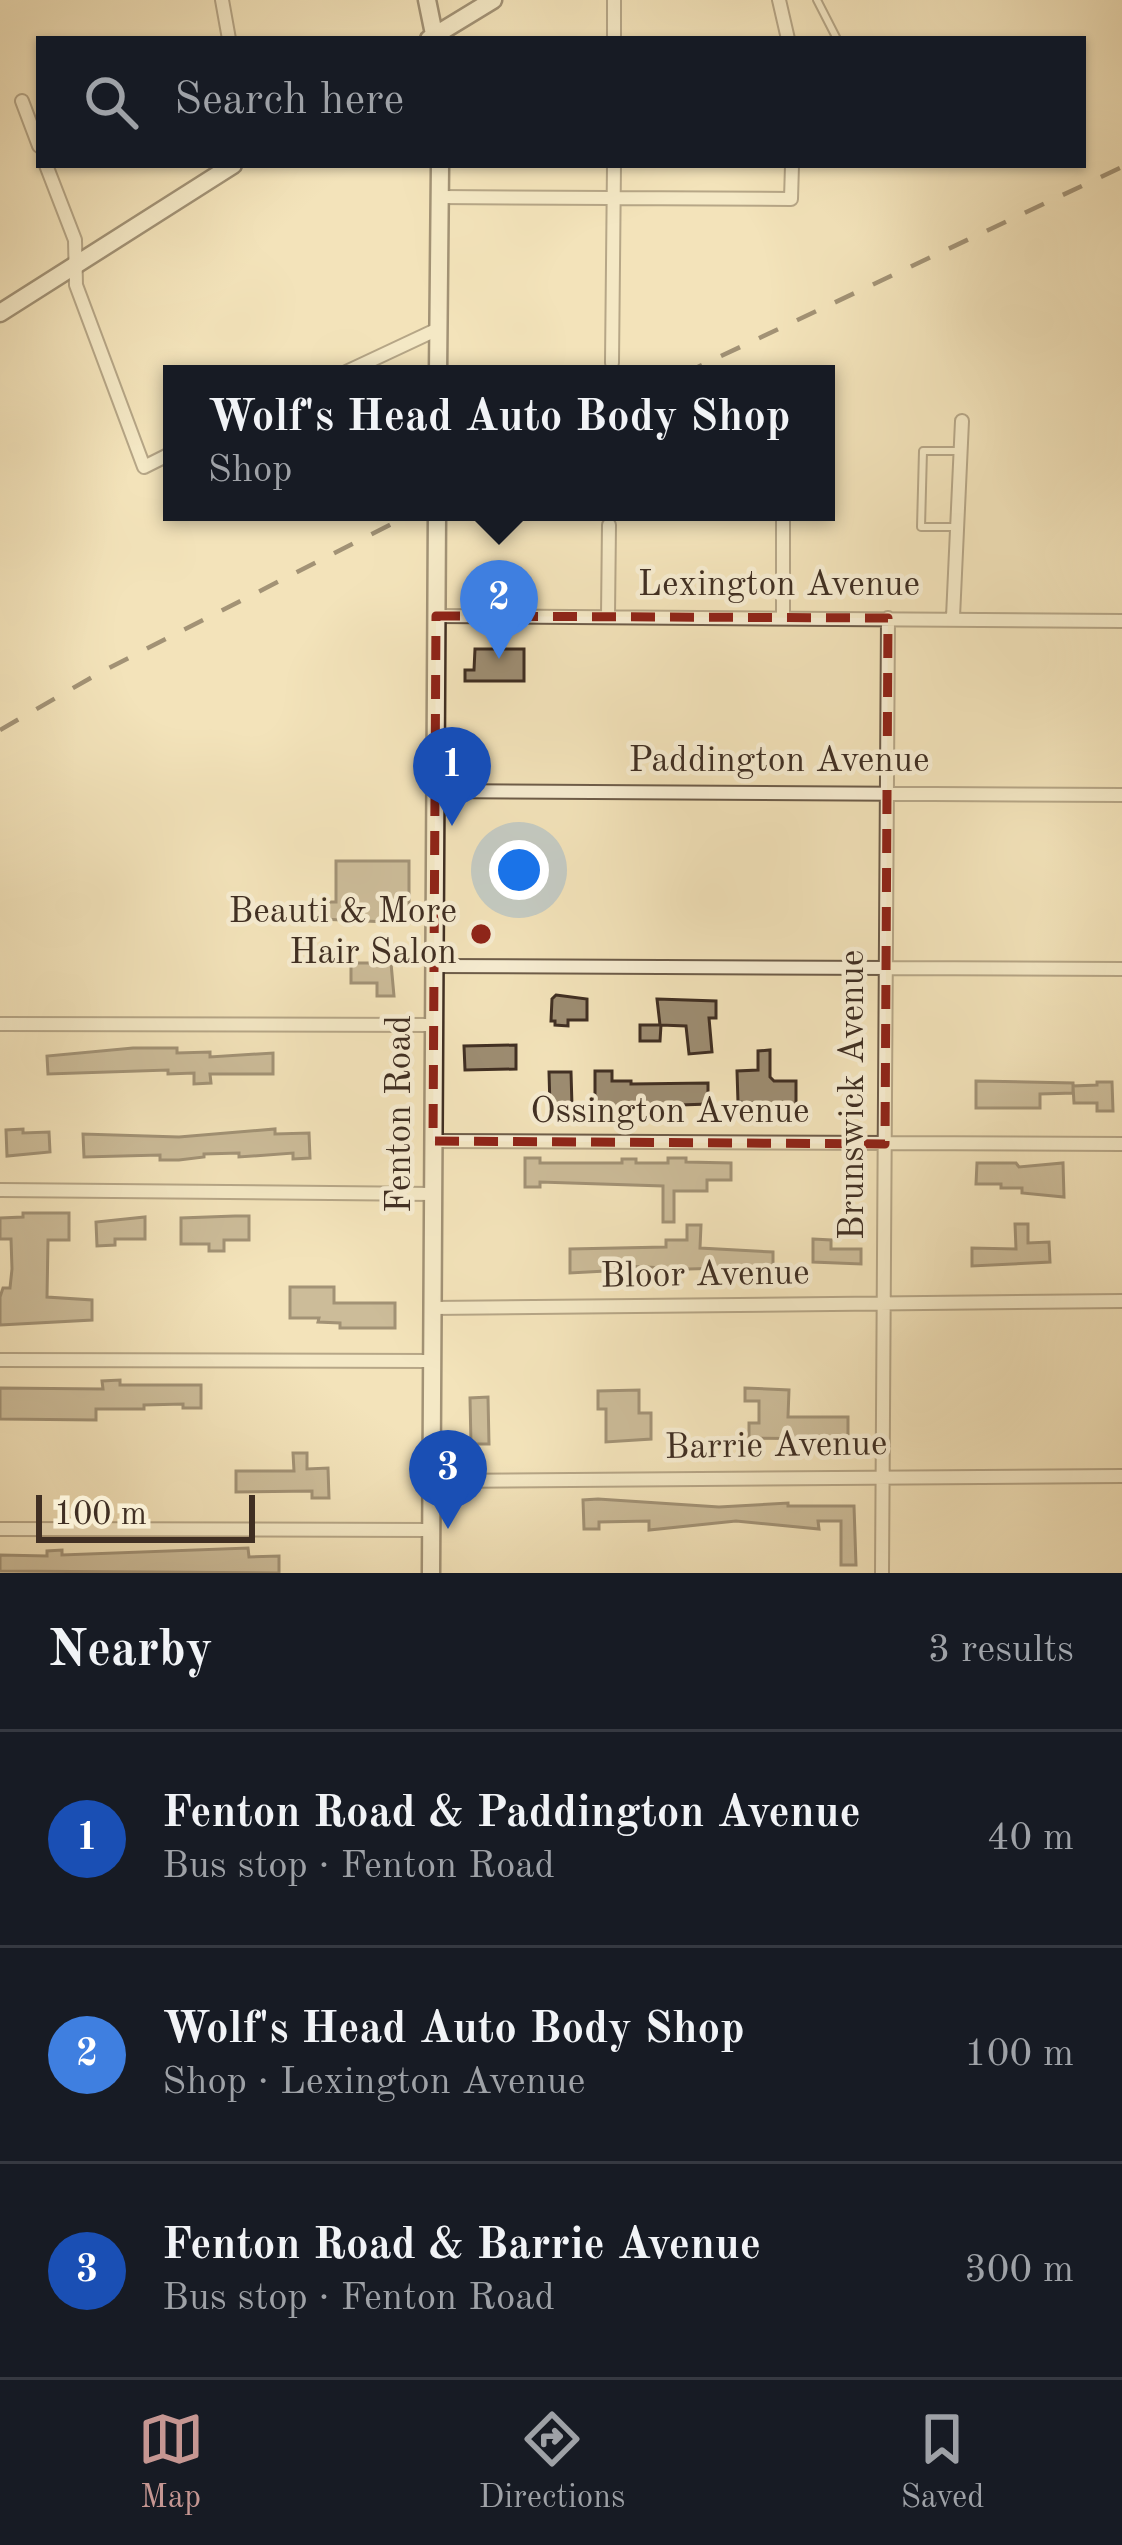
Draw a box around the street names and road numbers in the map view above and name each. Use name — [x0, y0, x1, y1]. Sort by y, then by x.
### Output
street label: Lexington Avenue — [638, 568, 920, 604]
street label: Paddington Avenue — [628, 744, 930, 780]
street label: Brunswick Avenue — [836, 950, 872, 1240]
street label: Fenton Road — [383, 1015, 419, 1213]
street label: Ossington Avenue — [530, 1095, 810, 1131]
street label: Bloor Avenue — [600, 1256, 810, 1296]
street label: Barrie Avenue — [664, 1427, 888, 1467]

